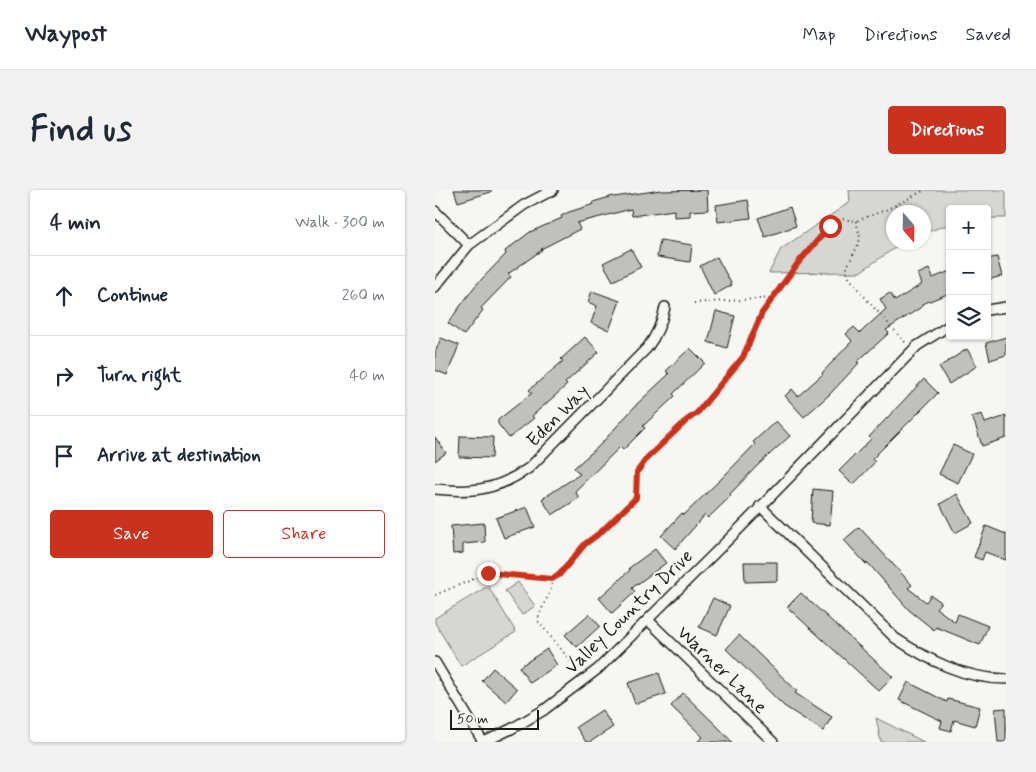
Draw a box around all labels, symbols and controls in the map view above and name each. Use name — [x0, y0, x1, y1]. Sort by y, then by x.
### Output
text: Waypost — [25, 19, 107, 50]
text: Map — [803, 23, 836, 47]
text: Directions — [864, 23, 938, 47]
text: Saved — [966, 23, 1011, 47]
button: Directions — [888, 106, 1006, 154]
text: Find us — [30, 107, 132, 153]
north arrow — [886, 205, 931, 250]
map controls — [946, 205, 991, 340]
button: + — [946, 205, 991, 250]
text: 4 min — [50, 209, 101, 237]
text: Walk · 300 m — [295, 212, 385, 233]
route start — [819, 215, 842, 238]
button: − — [946, 250, 991, 295]
icon: ahead — [50, 282, 78, 310]
text: Continue — [97, 283, 168, 308]
text: 260 m — [342, 285, 385, 306]
button: layers — [946, 295, 991, 340]
icon: right — [50, 362, 78, 390]
text: Turn right — [97, 363, 181, 388]
text: 40 m — [349, 365, 385, 386]
street label: Eden Way — [521, 379, 595, 453]
icon: arrive — [50, 442, 78, 470]
text: Arrive at destination — [97, 443, 261, 468]
button: Save — [50, 510, 213, 558]
button: Share — [223, 510, 385, 558]
street label: Valley Country Drive — [559, 544, 699, 681]
route end — [477, 562, 500, 585]
street label: Warner Lane — [671, 621, 773, 719]
scale bar — [450, 707, 539, 730]
text: 50 m — [457, 710, 488, 728]

